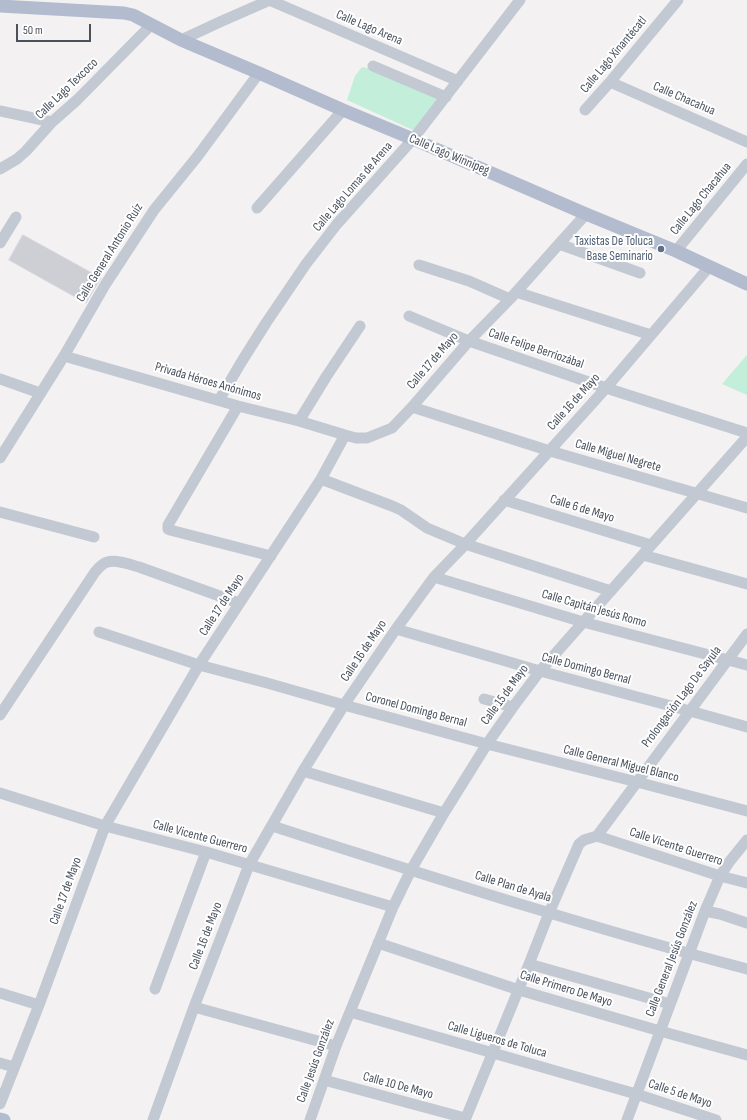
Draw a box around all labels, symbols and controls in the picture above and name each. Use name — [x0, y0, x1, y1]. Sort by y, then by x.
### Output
street label: Calle Lago Arena — [333, 7, 405, 49]
street label: Calle Lago Xinantécatl — [577, 13, 651, 97]
scale bar — [18, 16, 93, 42]
text: 50 m — [23, 23, 43, 38]
street label: Calle Lago Texcoco — [32, 55, 102, 123]
street label: Calle Chacahua — [651, 79, 717, 119]
street label: Calle Lago Winnipeg — [406, 131, 492, 179]
street label: Calle Lago Lomas de Arena — [310, 139, 396, 235]
street label: Calle Lago Chacahua — [667, 160, 735, 238]
street label: Calle General Antonio Ruíz — [73, 201, 147, 305]
place label: Taxistas De Toluca Base Seminario — [575, 234, 653, 265]
marker: Taxistas De Toluca Base Seminario — [656, 244, 666, 254]
street label: Calle Felipe Berriozábal — [486, 325, 586, 373]
street label: Calle 17 de Mayo — [404, 329, 462, 393]
street label: Privada Héroes Anónimos — [153, 359, 263, 405]
street label: Calle 16 de Mayo — [544, 370, 604, 434]
street label: Calle Miguel Negrete — [573, 436, 663, 476]
street label: Calle 6 de Mayo — [548, 492, 616, 526]
street label: Calle 17 de Mayo — [196, 571, 248, 639]
street label: Calle Capitán Jesús Romo — [540, 587, 648, 631]
street label: Calle 16 de Mayo — [338, 617, 390, 685]
street label: Prolongación Lago De Sayula — [639, 643, 725, 751]
street label: Calle Domingo Bernal — [540, 650, 632, 688]
street label: Calle 15 de Mayo — [478, 662, 532, 728]
street label: Coronel Domingo Bernal — [364, 689, 468, 731]
street label: Calle General Miguel Blanco — [562, 742, 680, 786]
street label: Calle Vicente Guerrero — [151, 817, 249, 857]
street label: Calle Vicente Guerrero — [627, 825, 725, 869]
street label: Calle 17 de Mayo — [47, 855, 85, 927]
street label: Calle Plan de Ayala — [473, 868, 553, 906]
street label: Calle General Jesús González — [643, 899, 701, 1019]
street label: Calle 16 de Mayo — [186, 900, 226, 972]
street label: Calle Primero De Mayo — [518, 968, 614, 1010]
street label: Calle Jesús González — [294, 1017, 338, 1105]
street label: Calle Ligueros de Toluca — [446, 1018, 548, 1062]
street label: Calle 10 De Mayo — [361, 1069, 435, 1103]
street label: Calle 5 de Mayo — [646, 1076, 714, 1112]

